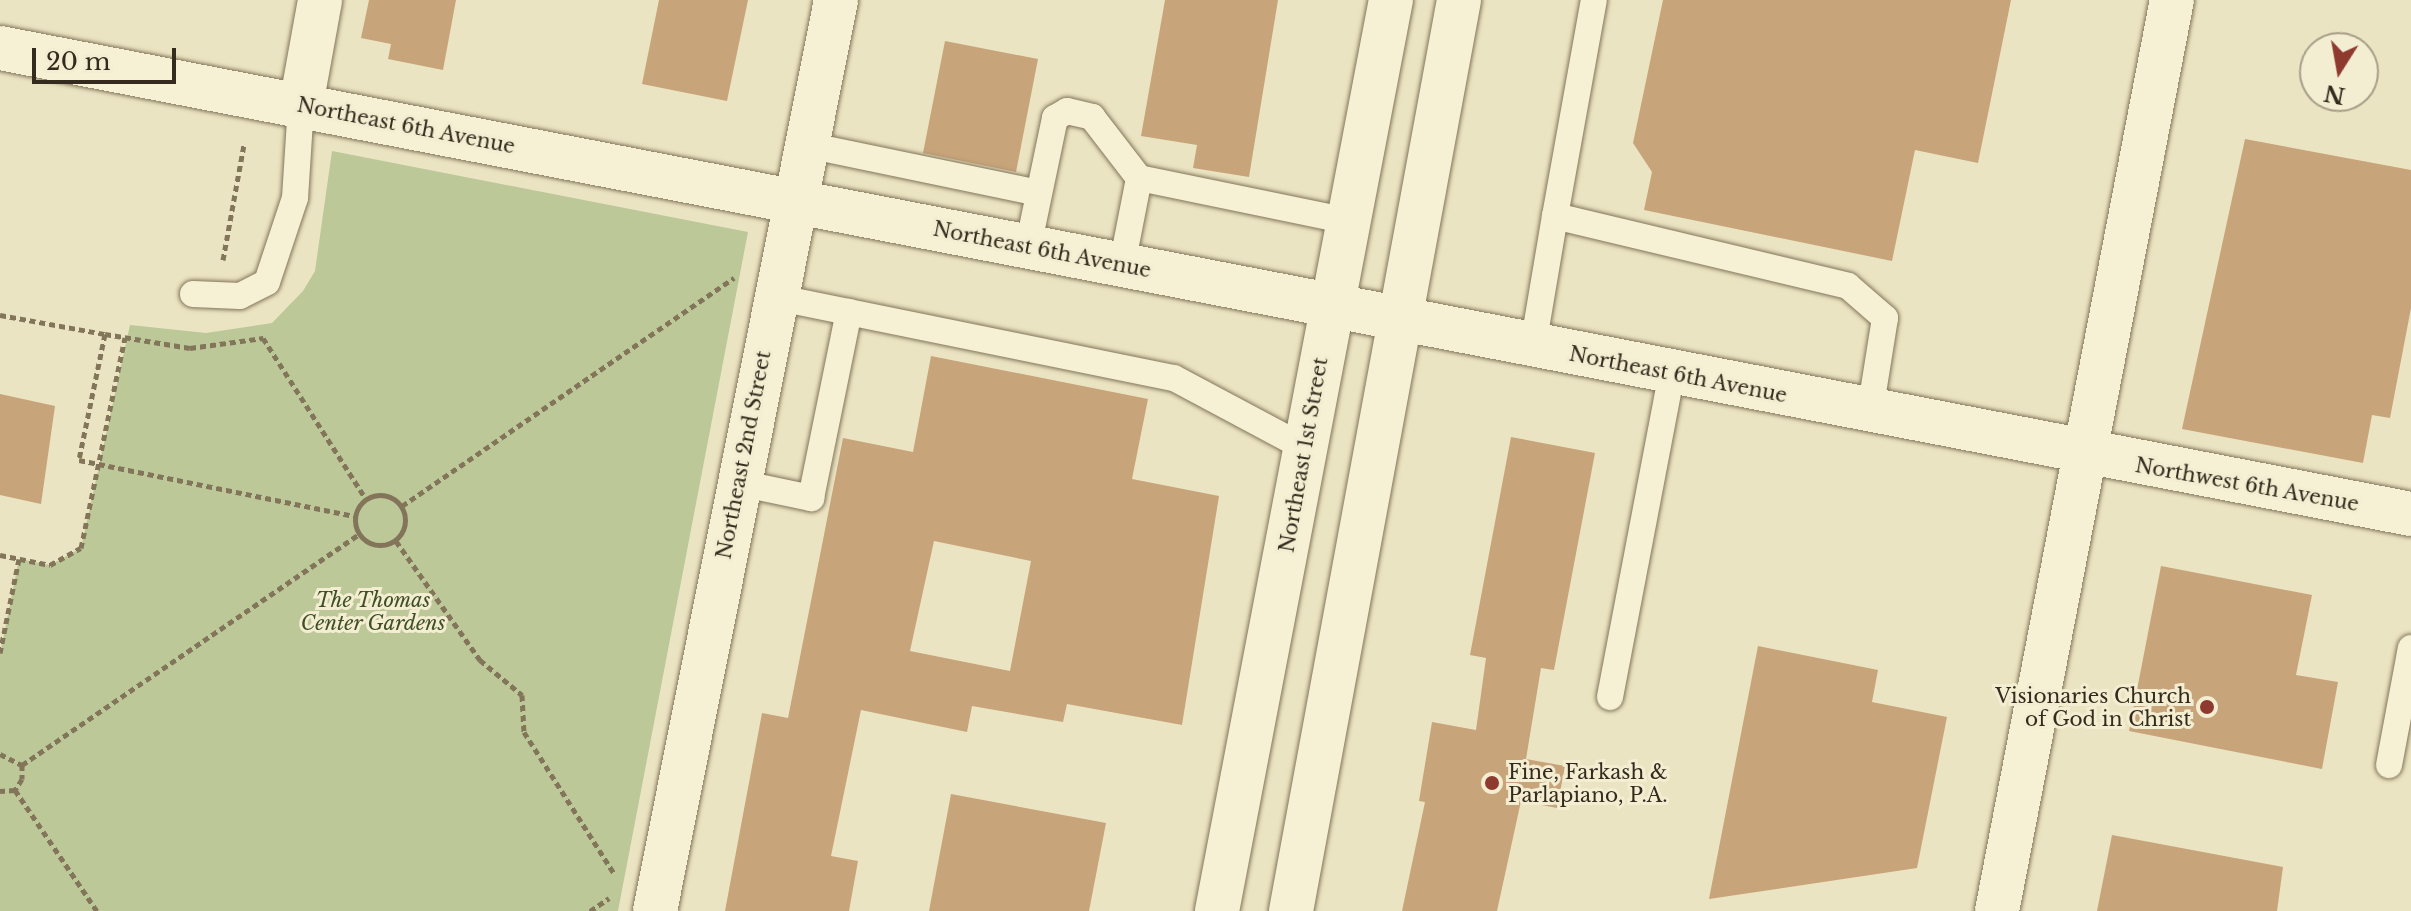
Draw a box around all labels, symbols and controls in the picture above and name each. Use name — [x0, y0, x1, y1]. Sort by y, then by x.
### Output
scale bar — [36, 32, 180, 82]
north arrow — [2299, 32, 2379, 112]
text: 20 m — [46, 47, 111, 76]
text: N — [2322, 79, 2347, 109]
street label: Northeast 6th Avenue — [295, 93, 517, 159]
street label: Northeast 6th Avenue — [931, 217, 1153, 283]
street label: Northeast 6th Avenue — [1567, 342, 1789, 408]
street label: Northeast 2nd Street — [712, 349, 776, 561]
street label: Northeast 1st Street — [1275, 356, 1333, 554]
street label: Northwest 6th Avenue — [2133, 453, 2361, 517]
park label: The Thomas Center Gardens — [301, 589, 445, 636]
place label: Visionaries Church of God in Christ — [1995, 684, 2191, 731]
marker: Visionaries Church of God in Christ — [2198, 698, 2216, 716]
place label: Fine, Farkash & Parlapiano, P.A. — [1508, 760, 1667, 807]
marker: Fine, Farkash & Parlapiano, P.A. — [1483, 774, 1501, 792]

